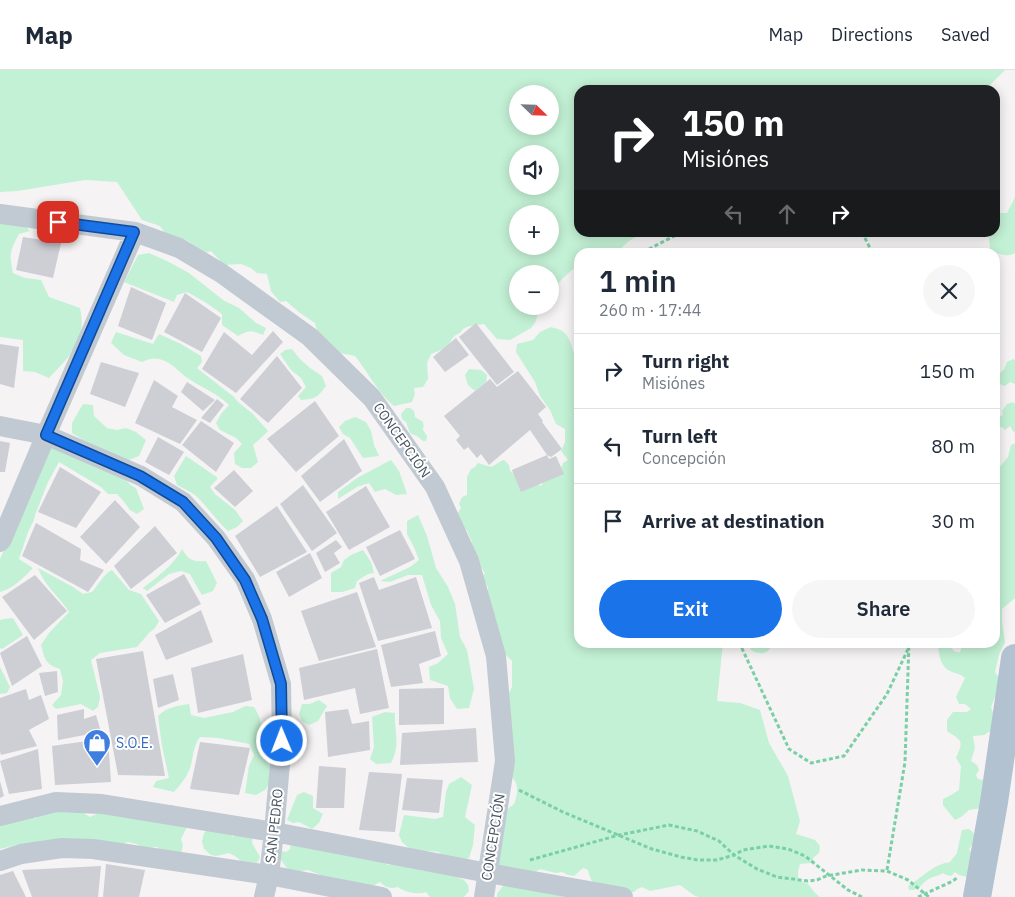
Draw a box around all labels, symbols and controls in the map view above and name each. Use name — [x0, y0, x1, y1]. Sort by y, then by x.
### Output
text: Map — [25, 19, 73, 51]
text: Map — [768, 23, 803, 46]
text: Directions — [831, 23, 913, 46]
text: Saved — [941, 23, 990, 46]
north arrow — [509, 85, 559, 135]
map controls — [509, 85, 559, 315]
text: 150 m — [682, 100, 785, 146]
icon: right — [599, 105, 664, 170]
text: Misiónes — [682, 144, 769, 173]
button: sound — [509, 145, 559, 195]
icon: left — [720, 200, 748, 228]
icon: ahead — [773, 200, 801, 228]
icon: right — [826, 200, 854, 228]
pin — [37, 201, 79, 243]
button: + — [509, 205, 559, 255]
icon: arrive — [44, 208, 72, 236]
text: 1 min — [599, 261, 677, 300]
button: − — [509, 265, 559, 315]
button: close — [923, 265, 975, 317]
text: 260 m · 17:44 — [599, 300, 701, 320]
text: Turn right — [642, 349, 729, 373]
icon: right — [599, 357, 627, 385]
text: 150 m — [920, 359, 975, 383]
text: Misiónes — [642, 373, 705, 393]
street label: CONCEPCIÓN — [369, 398, 435, 481]
text: Turn left — [642, 424, 718, 448]
icon: left — [599, 432, 627, 460]
text: 80 m — [931, 434, 975, 458]
text: Concepción — [642, 448, 726, 468]
icon: arrive — [599, 507, 627, 535]
text: Arrive at destination — [642, 509, 825, 533]
text: 30 m — [931, 509, 975, 533]
button: Exit — [599, 580, 782, 638]
button: Share — [792, 580, 975, 638]
position arrow — [255, 714, 307, 766]
shop icon: S.O.E. — [82, 728, 112, 767]
place label: S.O.E. — [116, 734, 153, 752]
street label: SAN PEDRO — [261, 788, 287, 864]
street label: CONCEPCIÓN — [476, 792, 509, 882]

